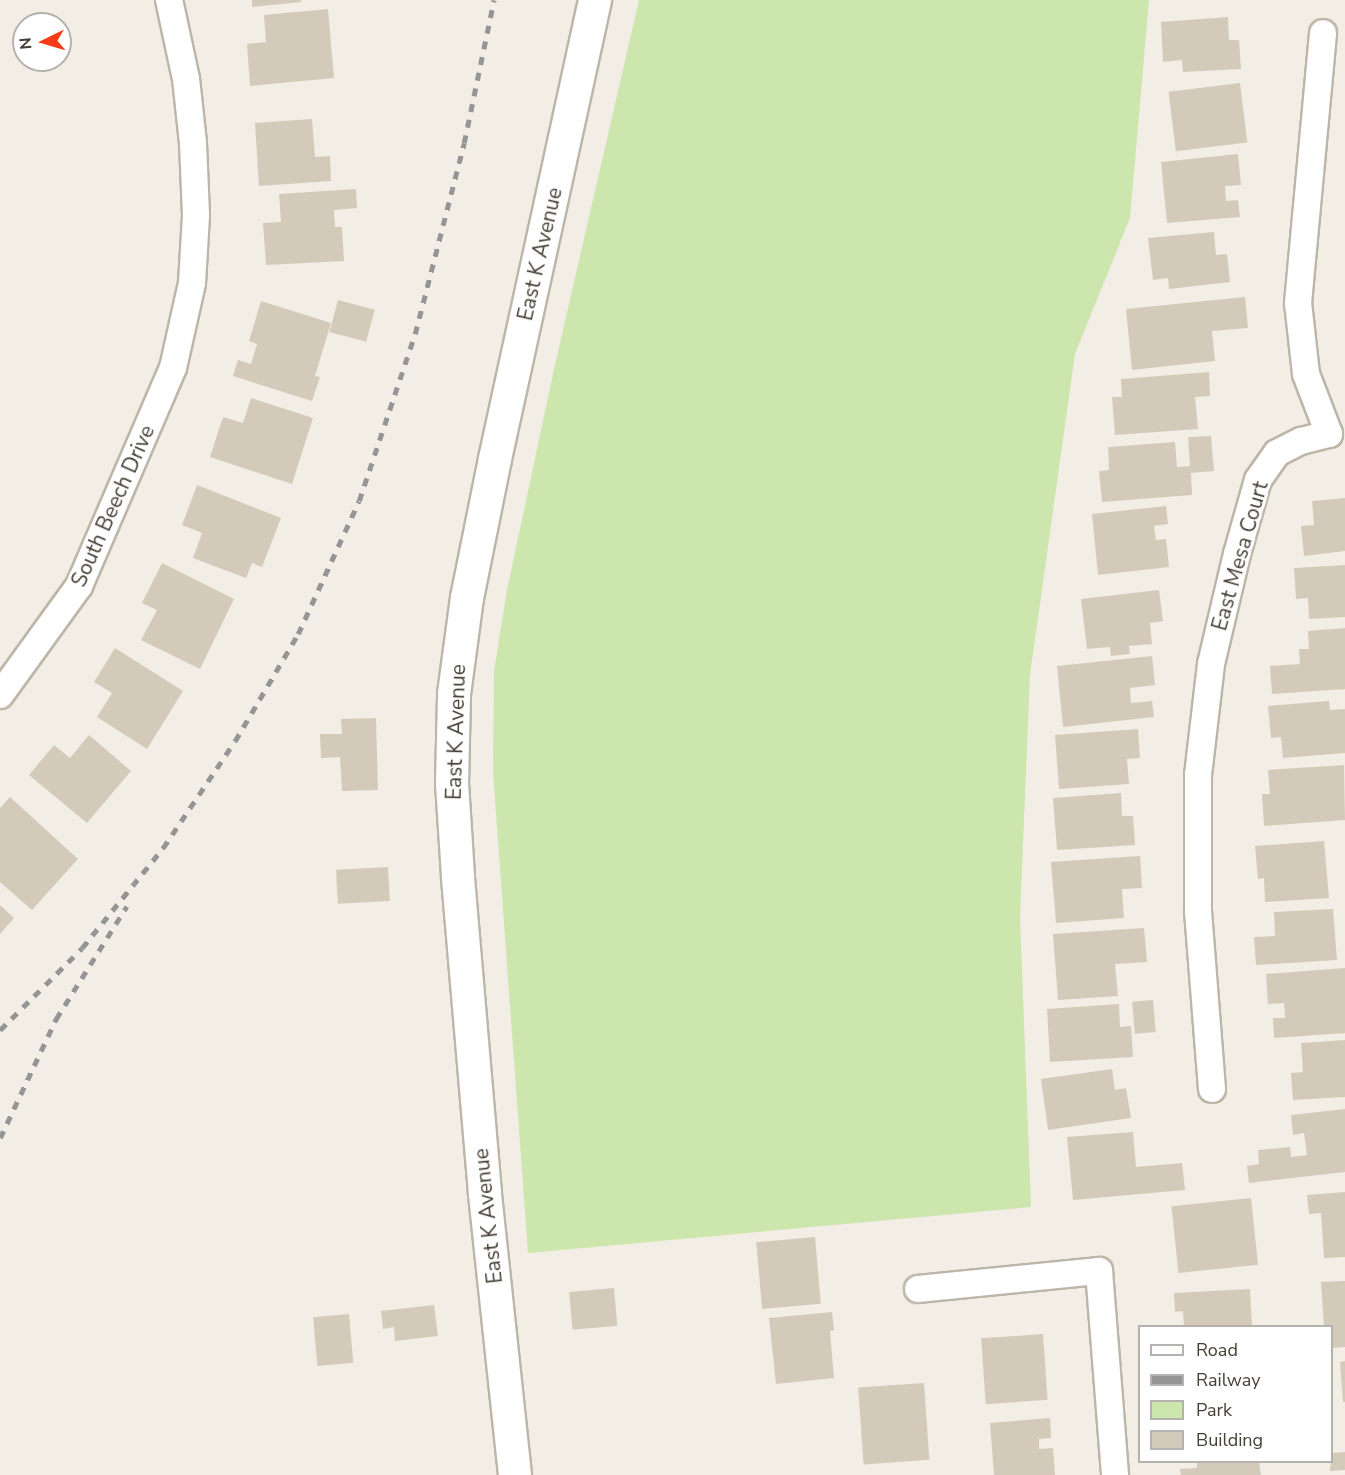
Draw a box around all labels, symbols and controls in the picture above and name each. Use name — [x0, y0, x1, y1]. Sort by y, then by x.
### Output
north arrow — [12, 12, 72, 72]
text: N — [15, 36, 38, 50]
street label: East K Avenue — [512, 185, 568, 323]
street label: South Beech Drive — [66, 421, 160, 591]
street label: East Mesa Court — [1207, 479, 1273, 633]
street label: East K Avenue — [441, 664, 471, 800]
street label: East K Avenue — [468, 1147, 508, 1285]
legend — [1138, 1325, 1333, 1463]
text: Road — [1196, 1338, 1238, 1362]
text: Railway — [1196, 1368, 1261, 1392]
text: Park — [1196, 1398, 1232, 1422]
text: Building — [1196, 1428, 1263, 1452]

